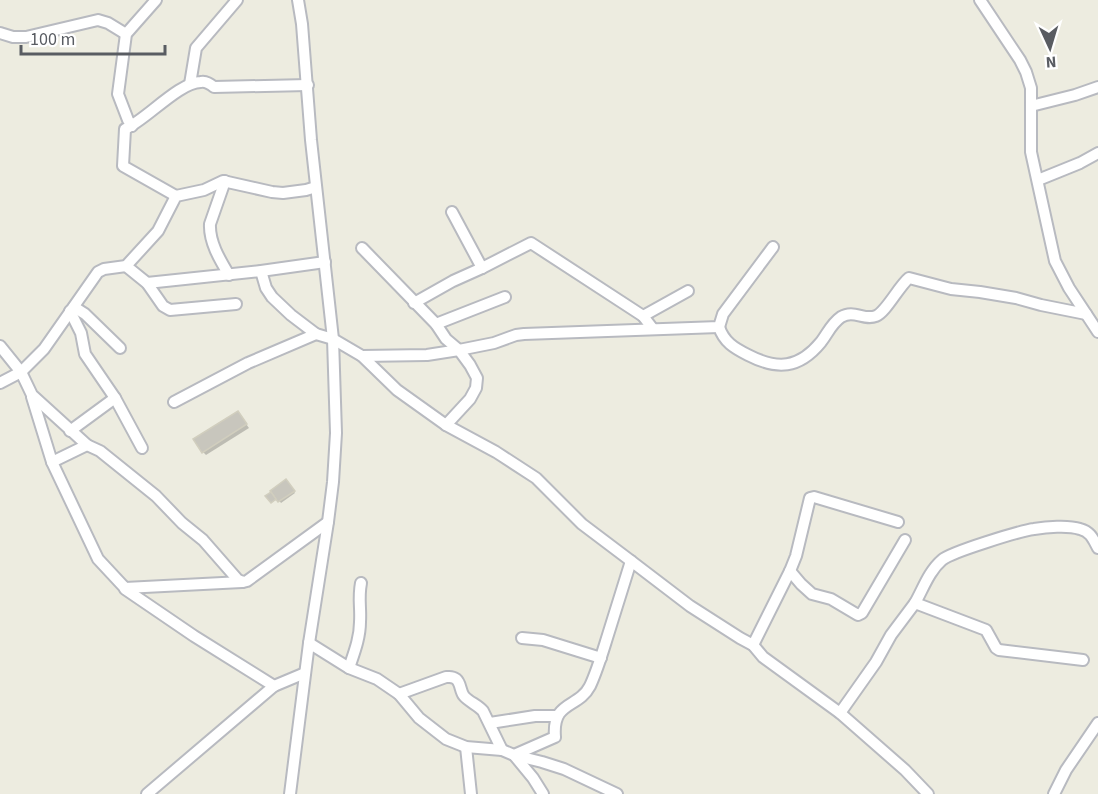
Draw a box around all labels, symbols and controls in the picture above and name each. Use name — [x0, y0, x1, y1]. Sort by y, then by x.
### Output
scale bar — [21, 18, 165, 56]
north arrow — [1020, 18, 1080, 78]
text: 100 m — [30, 27, 75, 52]
text: N — [1045, 51, 1057, 73]

